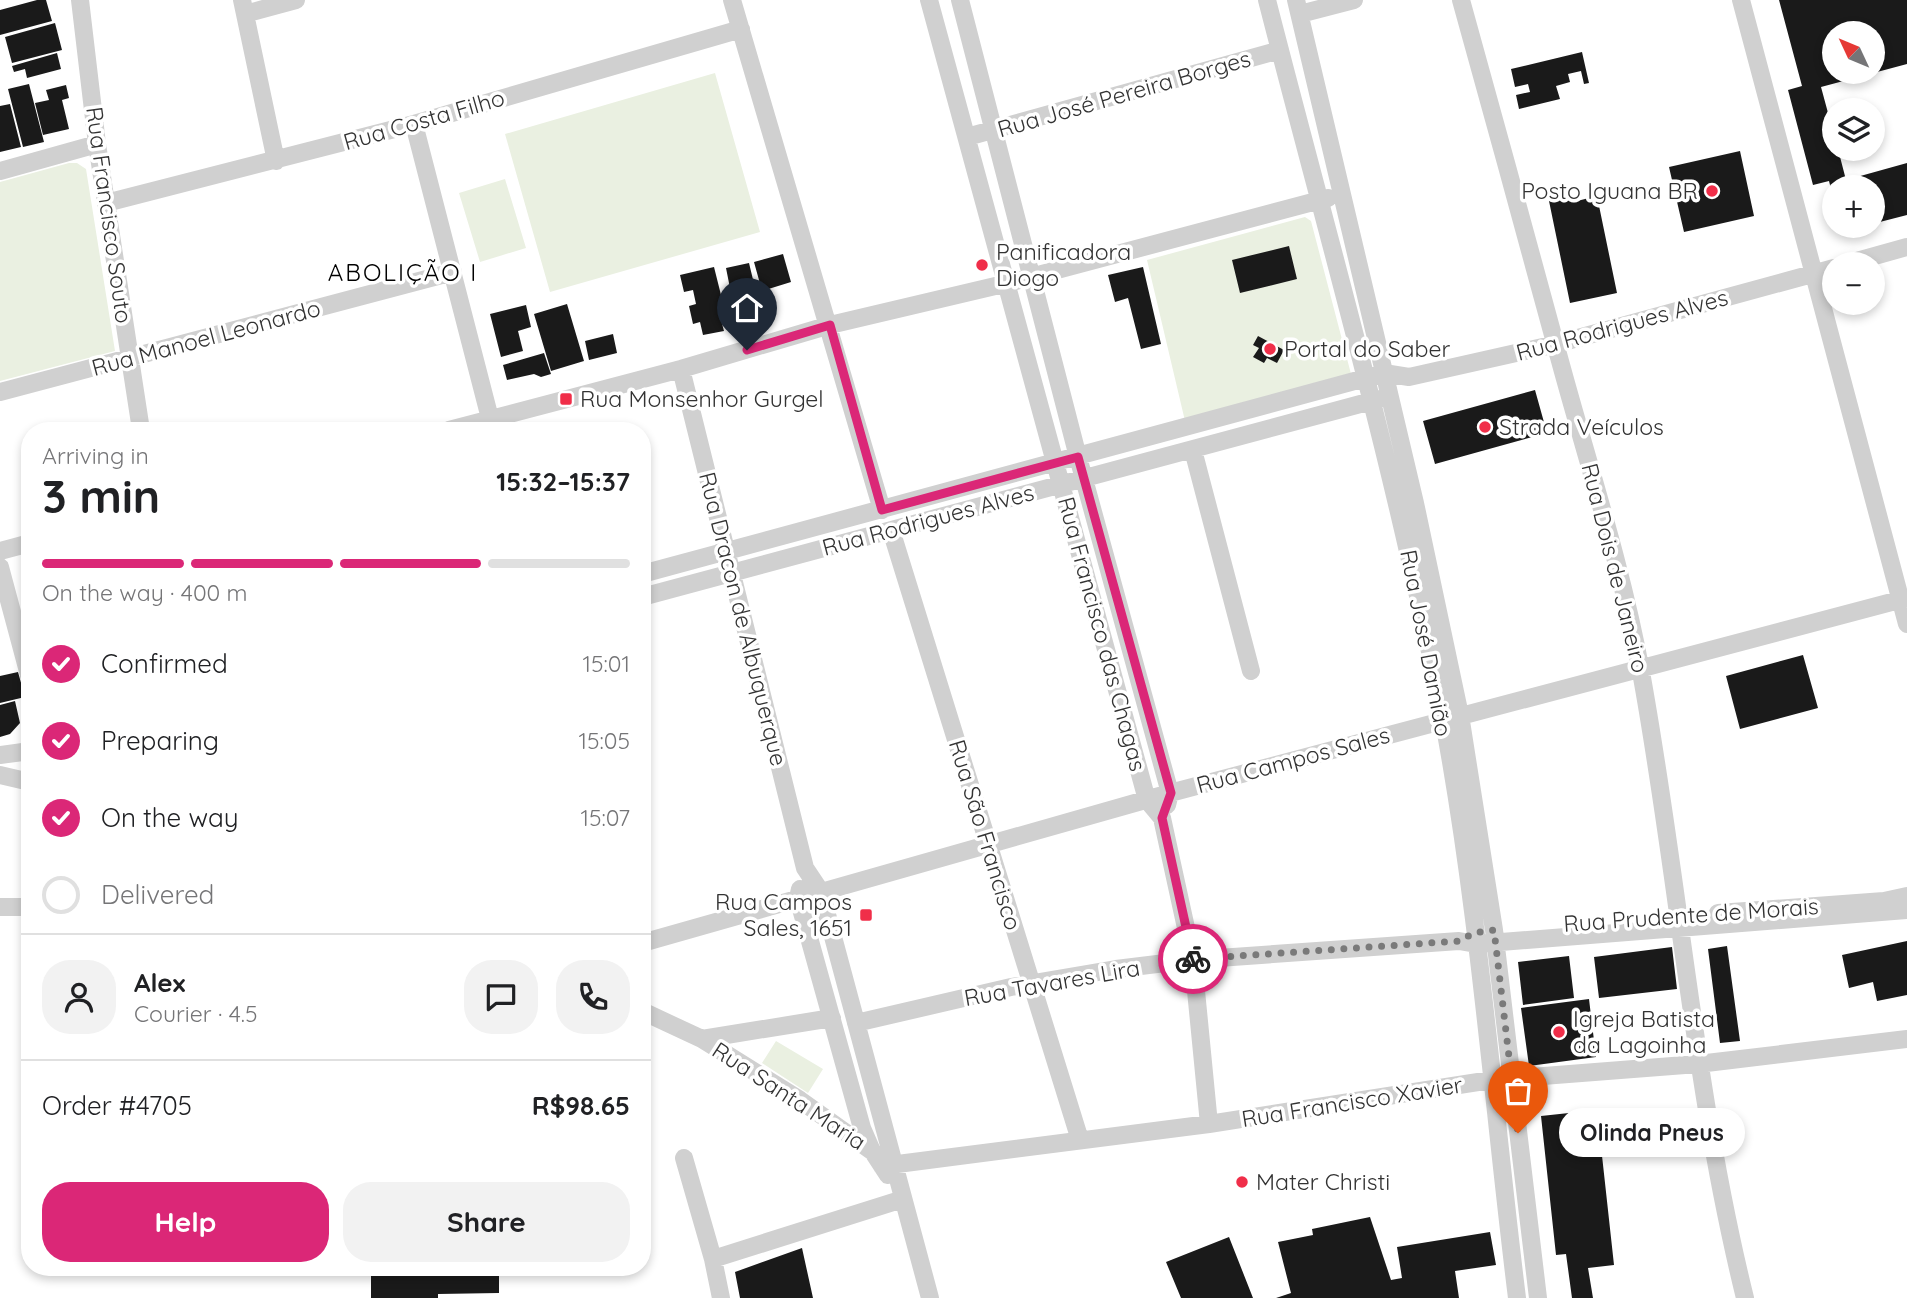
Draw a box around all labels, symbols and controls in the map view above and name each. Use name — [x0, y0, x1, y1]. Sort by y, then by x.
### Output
north arrow — [1822, 21, 1885, 84]
map controls — [1822, 21, 1885, 315]
street label: Rua José Pereira Borges — [994, 43, 1254, 144]
street label: Rua Costa Filho — [340, 83, 508, 156]
button: layers — [1822, 98, 1885, 161]
street label: Rua Francisco Souto — [80, 105, 139, 325]
button: + — [1822, 175, 1885, 238]
place label: Posto Iguana BR — [1521, 176, 1698, 205]
marker: Posto Iguana BR — [1704, 183, 1720, 199]
place label: Panificadora Diogo — [996, 237, 1131, 292]
button: − — [1822, 252, 1885, 315]
district label: ABOLIÇÃO I — [328, 257, 478, 287]
marker: Panificadora Diogo — [974, 257, 990, 273]
pin — [717, 278, 777, 350]
street label: Rua Rodrigues Alves — [1513, 282, 1731, 367]
icon: home — [728, 289, 766, 327]
street label: Rua Manoel Leonardo — [88, 293, 323, 382]
place label: Portal do Saber — [1284, 334, 1450, 363]
marker: Portal do Saber — [1262, 341, 1278, 357]
place label: Rua Monsenhor Gurgel — [580, 384, 824, 413]
marker: Rua Monsenhor Gurgel — [558, 391, 574, 407]
place label: Strada Veículos — [1499, 412, 1664, 441]
marker: Strada Veículos — [1477, 419, 1493, 435]
text: Arriving in — [42, 441, 149, 470]
street label: Rua Dois de Janeiro — [1575, 460, 1656, 676]
text: 15:32–15:37 — [496, 465, 630, 498]
text: 3 min — [42, 467, 160, 525]
street label: Rua Dracon de Albuquerque — [693, 469, 794, 769]
street label: Rua Rodrigues Alves — [819, 477, 1037, 562]
street label: Rua Francisco das Chagas — [1052, 494, 1153, 774]
street label: Rua José Damião — [1394, 547, 1459, 739]
text: On the way · 400 m — [42, 578, 248, 607]
icon: check — [42, 645, 80, 683]
text: Confirmed — [101, 647, 228, 680]
text: 15:01 — [582, 649, 630, 678]
street label: Rua Campos Sales — [1193, 720, 1393, 799]
icon: check — [42, 722, 80, 760]
text: Preparing — [101, 724, 219, 757]
text: 15:05 — [578, 726, 630, 755]
street label: Rua São Francisco — [943, 736, 1028, 934]
icon: check — [42, 799, 80, 837]
text: On the way — [101, 801, 239, 834]
text: 15:07 — [580, 803, 630, 832]
text: Delivered — [101, 878, 214, 911]
place label: Rua Campos Sales, 1651 — [715, 887, 852, 942]
street label: Rua Prudente de Morais — [1562, 891, 1820, 938]
marker: Rua Campos Sales, 1651 — [858, 907, 874, 923]
courier — [1158, 924, 1228, 994]
icon: bike — [1174, 940, 1212, 978]
street label: Rua Tavares Lira — [962, 953, 1142, 1012]
button: person — [42, 960, 116, 1034]
button: chat — [464, 960, 538, 1034]
button: phone — [556, 960, 630, 1034]
text: Alex — [134, 966, 185, 999]
text: Courier · 4.5 — [134, 999, 258, 1028]
place label: Igreja Batista da Lagoinha — [1573, 1004, 1715, 1059]
marker: Igreja Batista da Lagoinha — [1551, 1024, 1567, 1040]
street label: Rua Santa Maria — [707, 1035, 872, 1156]
pin — [1488, 1061, 1548, 1133]
street label: Rua Francisco Xavier — [1239, 1070, 1465, 1133]
icon: bag — [1499, 1072, 1537, 1110]
text: Order #4705 — [42, 1089, 192, 1122]
text: R$98.65 — [532, 1089, 630, 1122]
callout: Olinda Pneus — [1560, 1108, 1746, 1158]
text: Olinda Pneus — [1580, 1118, 1724, 1147]
place label: Mater Christi — [1256, 1167, 1390, 1196]
marker: Mater Christi — [1234, 1174, 1250, 1190]
button: Help — [42, 1182, 329, 1262]
button: Share — [343, 1182, 630, 1262]

